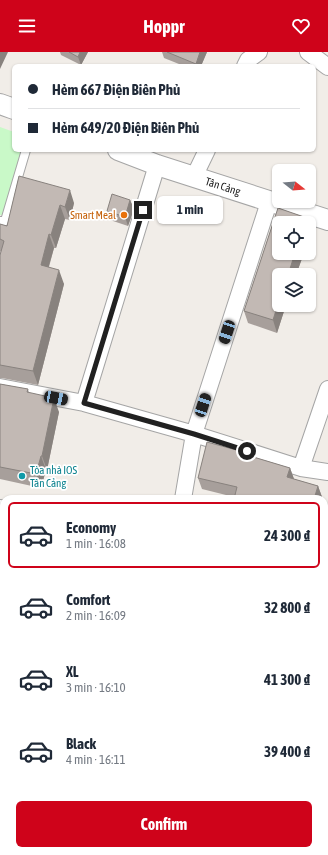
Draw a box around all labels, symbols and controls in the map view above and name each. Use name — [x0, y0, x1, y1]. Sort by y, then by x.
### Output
icon: menu — [16, 15, 38, 37]
icon: heart — [290, 15, 312, 37]
text: Hoppr — [143, 16, 185, 37]
text: Hẻm 667 Điện Biên Phủ — [52, 81, 180, 98]
text: Hẻm 649/20 Điện Biên Phủ — [52, 119, 199, 136]
north arrow — [272, 164, 316, 208]
map controls — [272, 164, 316, 312]
street label: Tân Cảng — [204, 175, 242, 198]
callout: 1 min — [157, 196, 223, 224]
route end — [134, 201, 152, 219]
text: 1 min — [177, 202, 203, 217]
place label: Smart Meal — [70, 209, 116, 221]
marker: Smart Meal — [119, 210, 129, 220]
button: locate — [272, 216, 316, 260]
button: layers — [272, 268, 316, 312]
car — [218, 319, 236, 345]
car — [43, 390, 69, 406]
car — [194, 392, 212, 418]
route start — [238, 442, 256, 460]
place label: Tòa nhà IOS Tân Cảng — [30, 464, 77, 489]
marker: Tòa nhà IOS Tân Cảng — [17, 471, 27, 481]
icon: car — [18, 517, 54, 553]
text: Economy — [66, 519, 116, 536]
text: 24 300 ₫ — [264, 527, 310, 544]
text: 1 min · 16:08 — [66, 536, 126, 551]
icon: car — [18, 589, 54, 625]
text: Comfort — [66, 591, 110, 608]
text: 32 800 ₫ — [264, 599, 310, 616]
text: 2 min · 16:09 — [66, 608, 126, 623]
icon: car — [18, 661, 54, 697]
text: XL — [66, 663, 79, 680]
text: 41 300 ₫ — [264, 671, 310, 688]
text: 3 min · 16:10 — [66, 680, 126, 695]
icon: car — [18, 733, 54, 769]
text: Black — [66, 735, 96, 752]
text: 39 400 ₫ — [264, 743, 310, 760]
text: 4 min · 16:11 — [66, 752, 126, 767]
button: Confirm — [16, 801, 312, 847]

